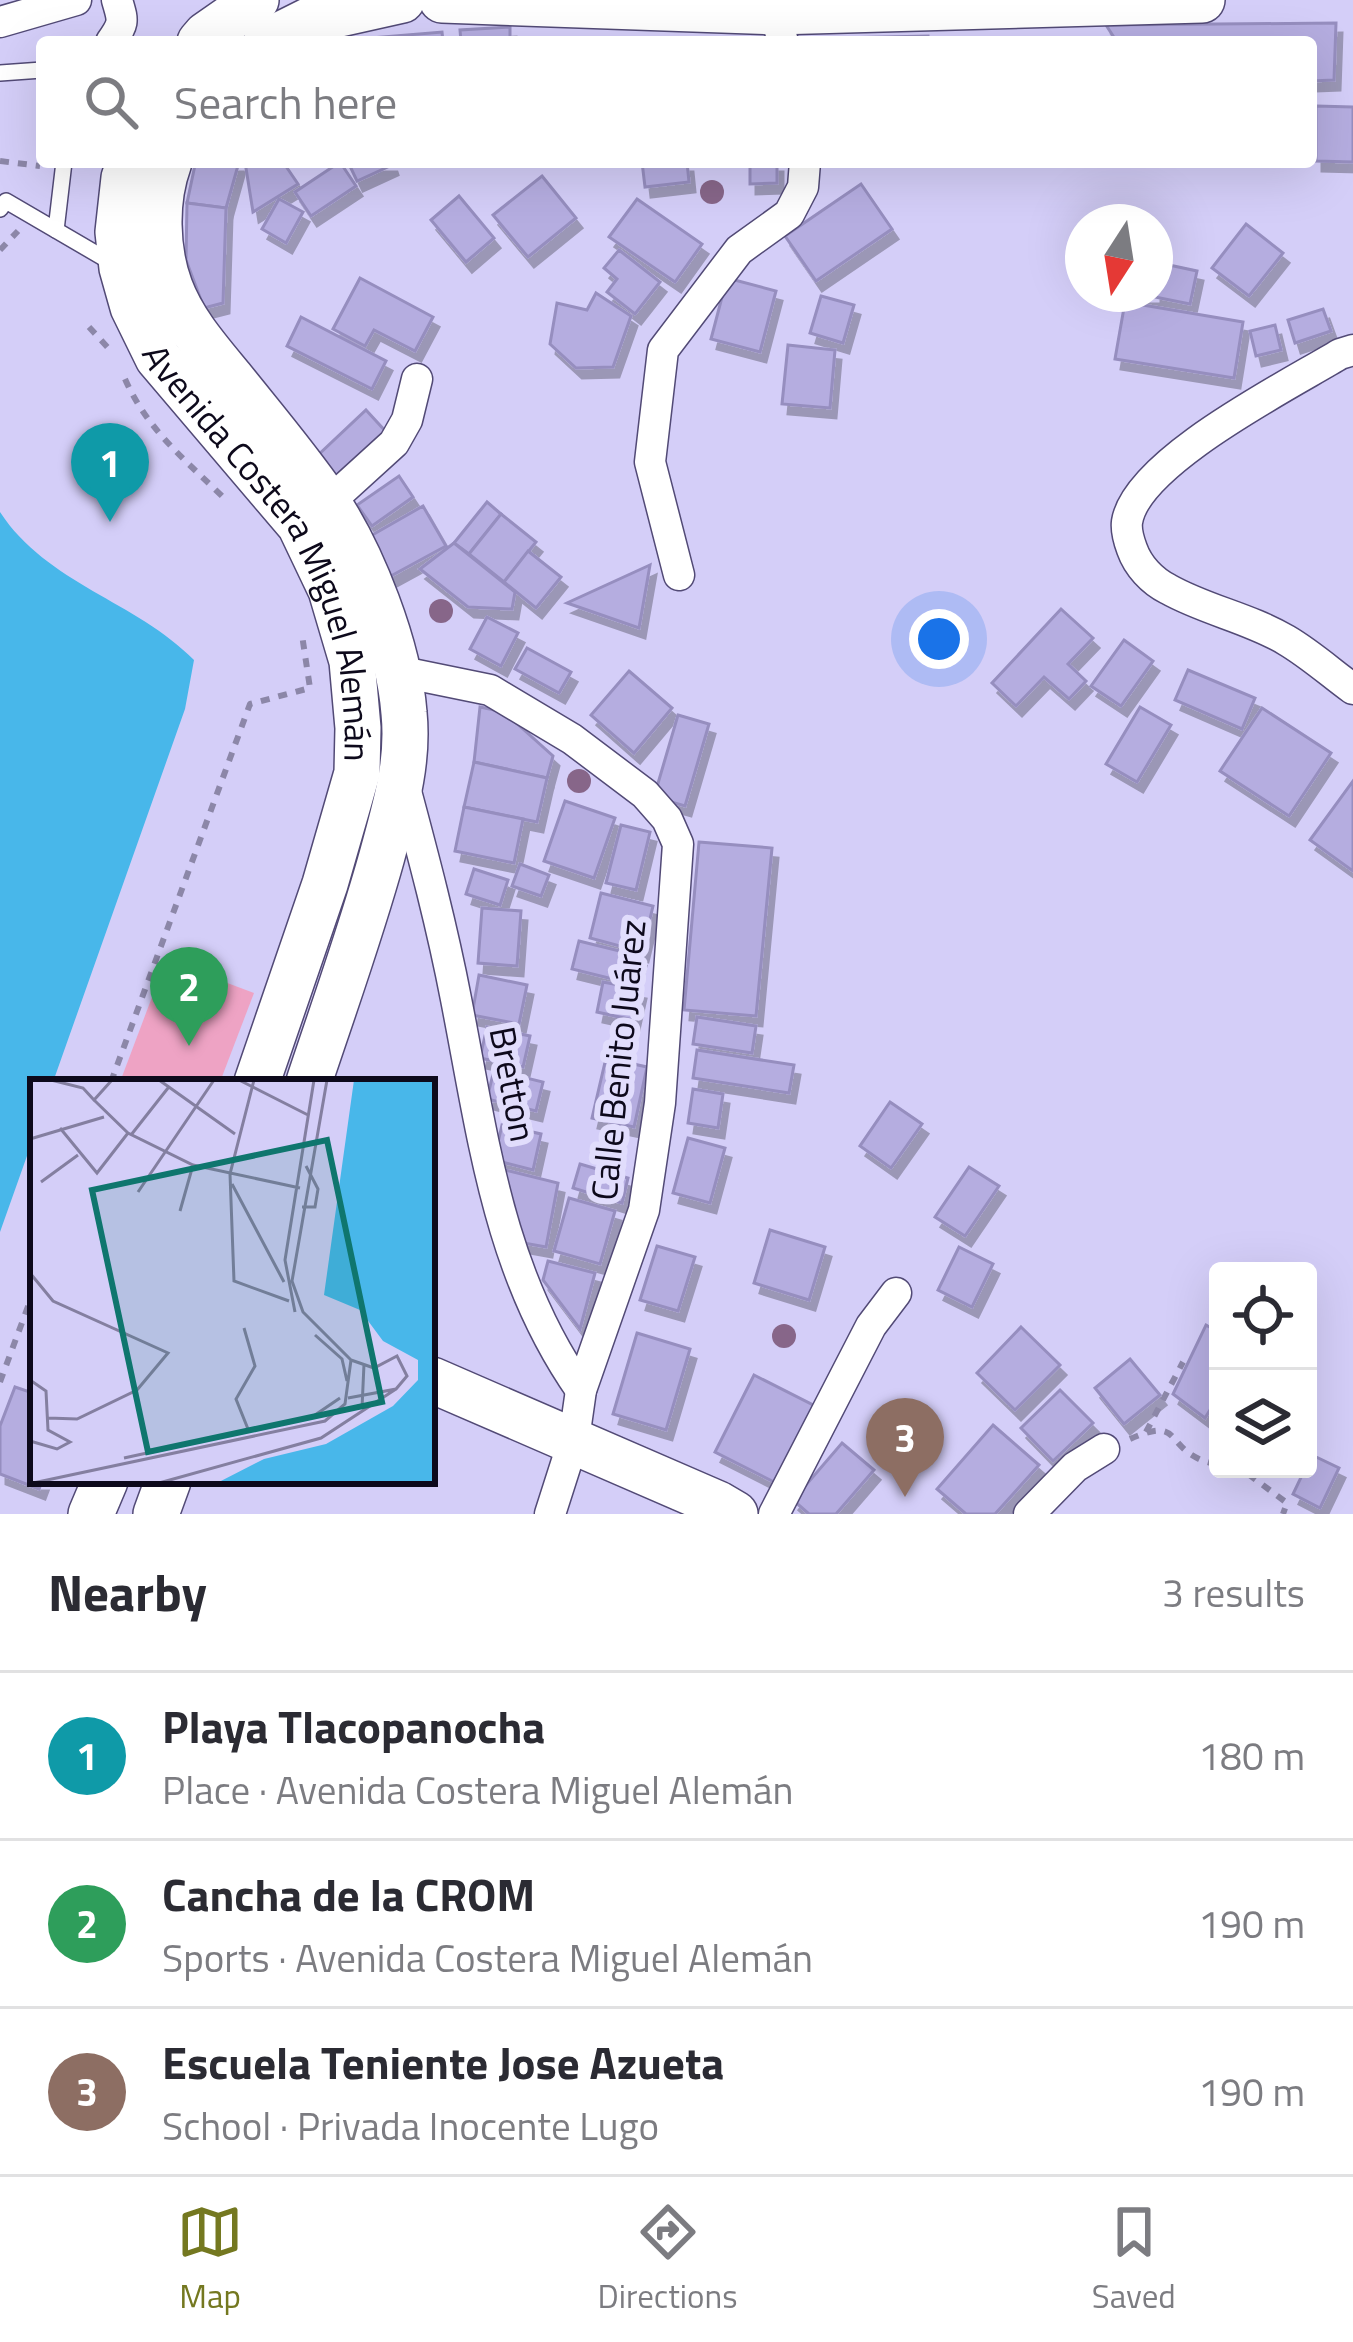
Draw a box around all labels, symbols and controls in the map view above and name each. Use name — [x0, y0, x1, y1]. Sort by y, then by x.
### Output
search box — [36, 36, 1317, 168]
text: Search here — [174, 68, 397, 136]
icon: search — [78, 69, 144, 135]
north arrow — [1065, 204, 1173, 312]
street label: Avenida Costera Miguel Alemán — [128, 335, 386, 762]
pin: 1 — [71, 423, 149, 522]
your location — [909, 609, 969, 669]
street label: Calle Benito Juárez — [575, 917, 660, 1203]
pin: 2 — [150, 947, 228, 1046]
street label: Bretton — [475, 1022, 552, 1146]
inset map — [30, 1079, 435, 1484]
map controls — [1209, 1262, 1317, 1478]
button: locate — [1209, 1262, 1317, 1370]
button: layers — [1209, 1370, 1317, 1478]
pin: 3 — [866, 1398, 944, 1497]
text: Nearby — [48, 1553, 207, 1631]
text: 3 results — [1162, 1563, 1305, 1622]
text: Playa Tlacopanocha — [162, 1692, 545, 1760]
text: 1 — [76, 1726, 98, 1785]
text: 180 m — [1198, 1726, 1305, 1785]
text: Place · Avenida Costera Miguel Alemán — [162, 1760, 794, 1819]
text: Cancha de la CROM — [162, 1860, 535, 1928]
text: 2 — [76, 1894, 98, 1953]
text: 190 m — [1198, 1894, 1305, 1953]
text: Sports · Avenida Costera Miguel Alemán — [162, 1928, 813, 1987]
text: Escuela Teniente Jose Azueta — [162, 2028, 724, 2096]
text: 3 — [76, 2062, 98, 2121]
text: 190 m — [1198, 2062, 1305, 2121]
text: School · Privada Inocente Lugo — [162, 2096, 659, 2155]
tab: Map — [177, 2199, 243, 2321]
tab: Directions — [598, 2199, 737, 2321]
tab: Saved — [1092, 2199, 1176, 2321]

